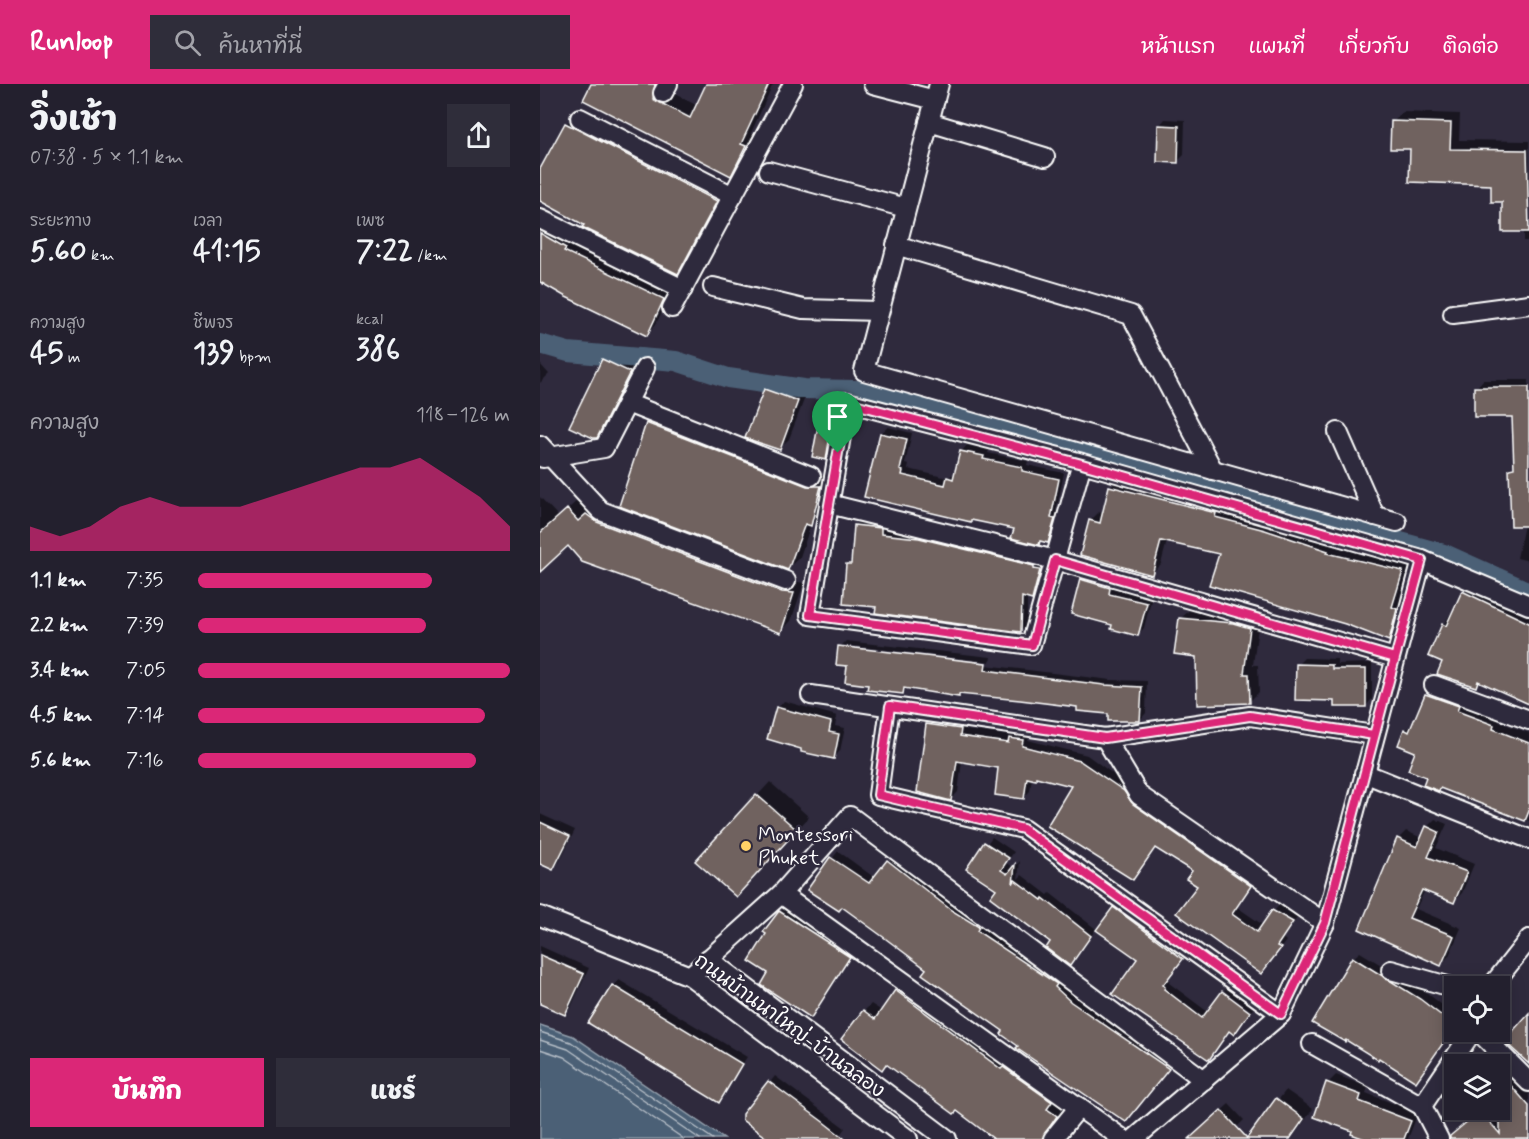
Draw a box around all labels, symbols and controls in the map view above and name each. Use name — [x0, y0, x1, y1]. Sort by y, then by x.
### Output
search box — [150, 15, 570, 69]
text: Runloop — [30, 24, 114, 61]
icon: search — [171, 26, 204, 59]
text: ค้นหาที่นี่ — [219, 33, 302, 61]
text: หน้าแรก — [1141, 33, 1216, 61]
text: แผนที่ — [1249, 33, 1305, 61]
text: เกี่ยวกับ — [1338, 33, 1410, 61]
text: ติดต่อ — [1443, 33, 1499, 61]
text: วิ่งเช้า — [30, 99, 117, 143]
button: share — [447, 104, 510, 167]
text: 07:38 · 5 × 1.1 km — [30, 144, 184, 171]
text: ระยะทาง — [30, 211, 91, 232]
text: เวลา — [193, 211, 223, 232]
text: เพซ — [356, 211, 385, 232]
text: 5.60 — [30, 232, 87, 271]
text: 41:15 — [193, 232, 261, 271]
text: 7:22 — [356, 232, 413, 271]
text: km — [87, 245, 114, 266]
text: /km — [413, 245, 447, 266]
text: kcal — [356, 309, 383, 330]
text: ความสูง — [30, 313, 85, 334]
text: ชีพจร — [193, 313, 233, 334]
text: 386 — [356, 330, 400, 369]
text: 45 — [30, 334, 63, 373]
text: 139 — [193, 334, 235, 373]
text: m — [63, 347, 81, 368]
text: bpm — [235, 347, 271, 368]
pin — [812, 391, 863, 453]
icon: arrive — [821, 400, 854, 433]
text: 118–126 m — [416, 402, 510, 429]
text: ความสูง — [30, 410, 99, 437]
text: 1.1 km — [30, 567, 87, 594]
text: 7:35 — [126, 567, 163, 594]
text: 2.2 km — [30, 612, 88, 639]
text: 7:39 — [126, 612, 164, 639]
text: 3.4 km — [30, 657, 89, 684]
text: 7:05 — [126, 657, 165, 684]
text: 4.5 km — [30, 702, 92, 729]
text: 7:14 — [126, 702, 165, 729]
text: 5.6 km — [30, 747, 91, 774]
text: 7:16 — [126, 747, 163, 774]
place label: Montessori Phuket — [758, 822, 853, 872]
marker: Montessori Phuket — [739, 839, 753, 853]
street label: ถนนบ้านนาใหญ่-บ้านฉลอง — [688, 947, 891, 1105]
map controls — [1444, 976, 1510, 1120]
button: locate — [1444, 976, 1510, 1042]
button: layers — [1444, 1054, 1510, 1120]
button: บันทึก — [30, 1058, 264, 1127]
button: แชร์ — [276, 1058, 510, 1127]

